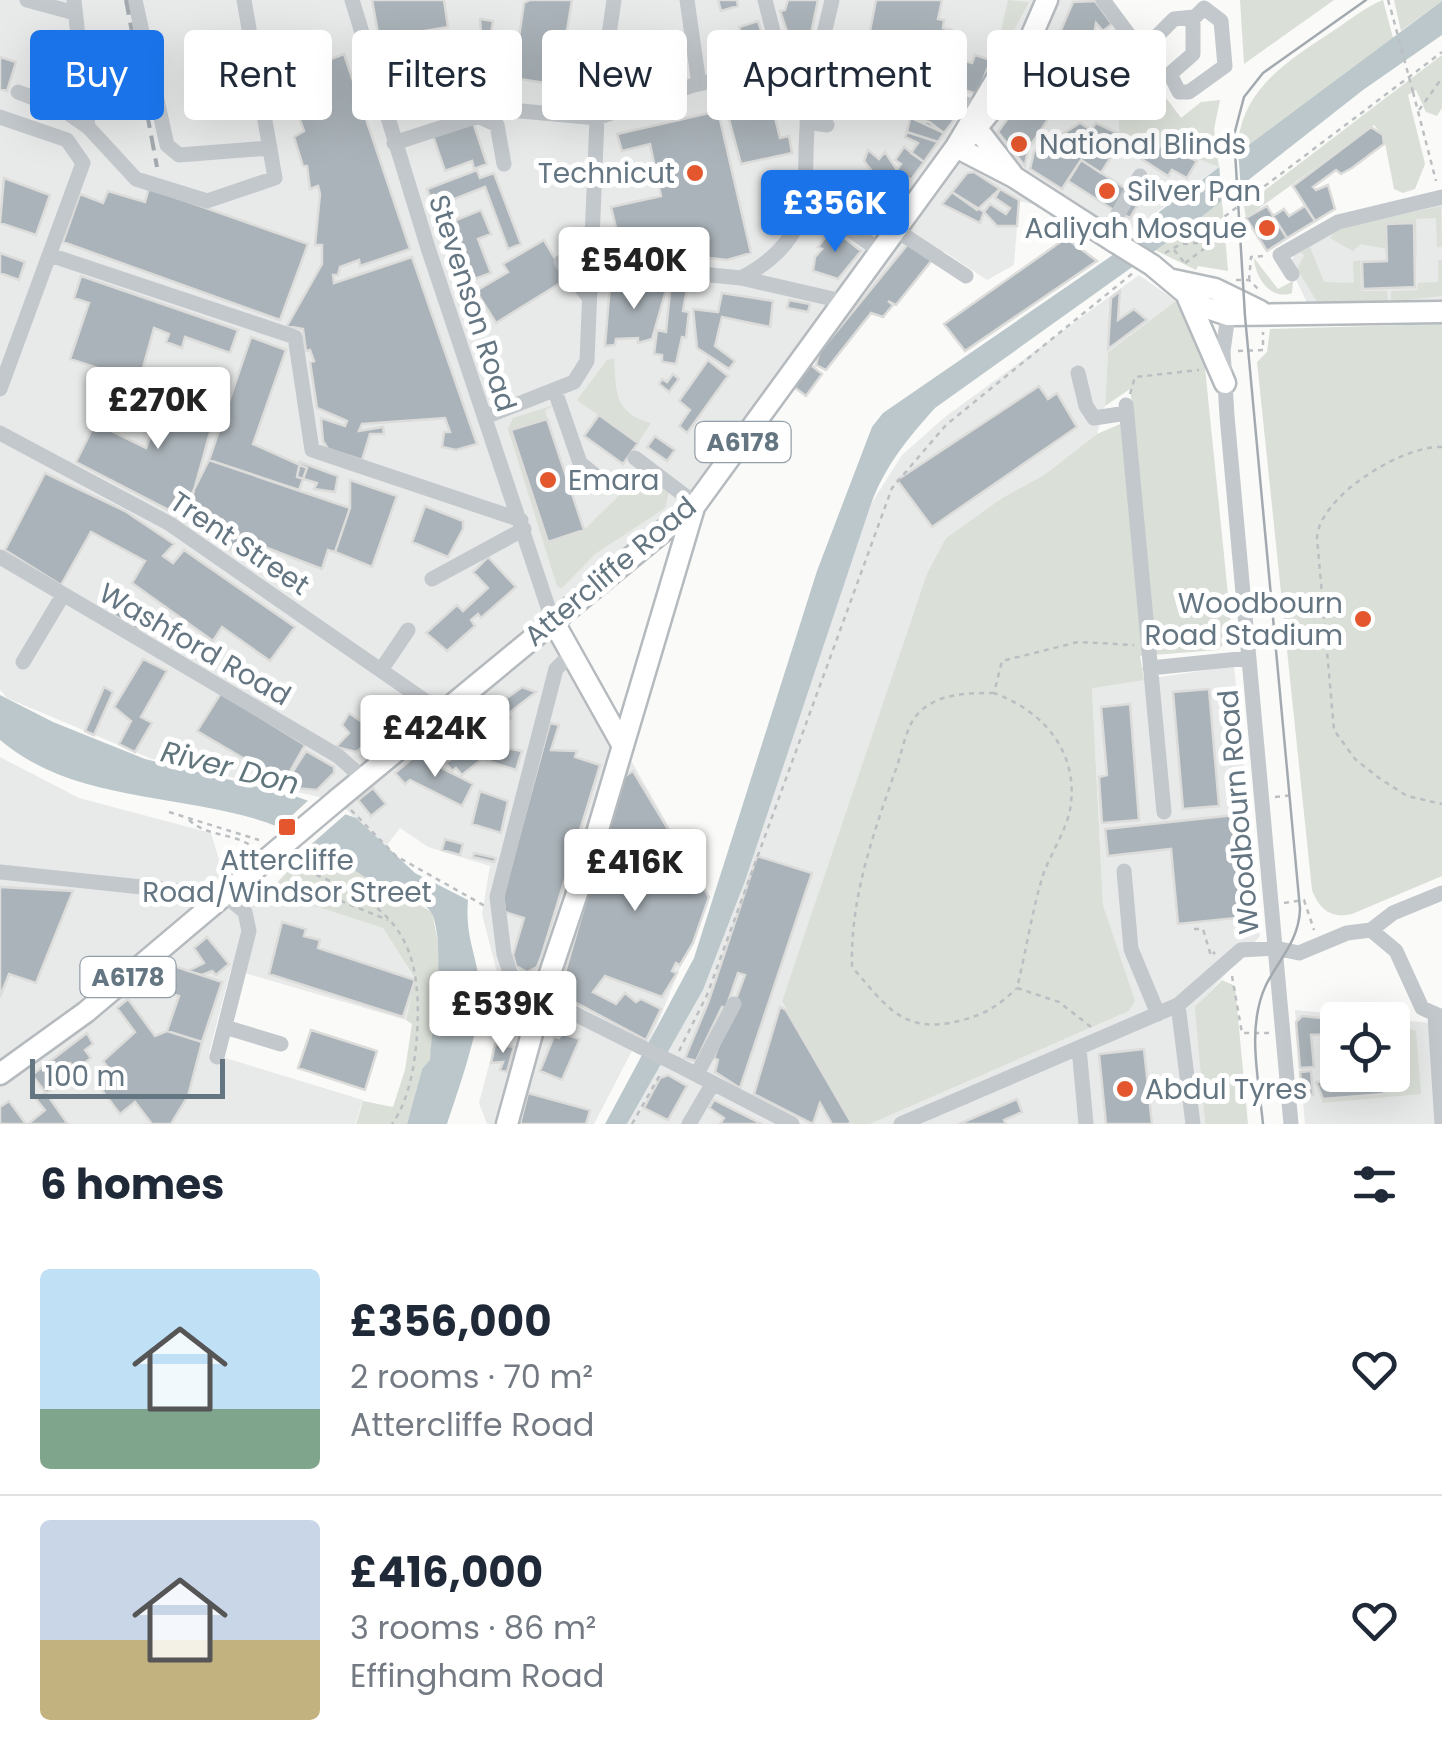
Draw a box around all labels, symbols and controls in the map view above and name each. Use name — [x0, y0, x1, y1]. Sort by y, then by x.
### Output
chip: Buy — [30, 30, 164, 120]
chip: Rent — [184, 30, 332, 120]
chip: Filters — [352, 30, 522, 120]
chip: New — [542, 30, 687, 120]
chip: Apartment — [707, 30, 967, 120]
chip: House — [987, 30, 1166, 120]
place label: National Blinds — [1039, 125, 1246, 164]
marker: National Blinds — [1008, 133, 1030, 155]
place label: Technicut — [538, 154, 675, 193]
marker: Technicut — [684, 162, 706, 184]
pin: £356K — [765, 170, 905, 255]
place label: Silver Pan — [1127, 172, 1261, 211]
text: £356K — [783, 180, 887, 225]
marker: Silver Pan — [1096, 180, 1118, 202]
street label: Stevenson Road — [419, 190, 526, 417]
place label: Aaliyah Mosque — [1024, 209, 1247, 248]
marker: Aaliyah Mosque — [1256, 217, 1278, 239]
pin: £540K — [564, 227, 704, 312]
text: £540K — [581, 237, 687, 282]
pin: £270K — [88, 367, 228, 452]
text: £270K — [108, 377, 208, 422]
road number: A6178 — [696, 422, 790, 462]
place label: Emara — [568, 461, 660, 500]
marker: Emara — [537, 469, 559, 491]
street label: Trent Street — [162, 482, 317, 604]
street label: Attercliffe Road — [516, 488, 705, 655]
street label: Washford Road — [92, 574, 298, 715]
place label: Woodbourn Road Stadium — [1145, 584, 1343, 655]
marker: Woodbourn Road Stadium — [1352, 608, 1374, 630]
street label: Woodbourn Road — [1208, 688, 1269, 936]
pin: £424K — [365, 695, 505, 780]
text: £424K — [382, 705, 488, 750]
water label: River Don — [157, 730, 304, 805]
marker: Attercliffe Road/Windsor Street — [276, 816, 298, 838]
pin: £416K — [565, 829, 705, 914]
text: £416K — [586, 839, 684, 884]
place label: Attercliffe Road/Windsor Street — [142, 841, 432, 912]
road number: A6178 — [80, 957, 176, 997]
pin: £539K — [433, 971, 573, 1056]
text: £539K — [451, 981, 555, 1026]
map controls — [1320, 1002, 1410, 1092]
button: locate — [1320, 1002, 1410, 1092]
scale bar — [30, 1054, 225, 1098]
text: 100 m — [45, 1057, 125, 1096]
place label: Abdul Tyres — [1145, 1070, 1307, 1109]
marker: Abdul Tyres — [1114, 1078, 1136, 1100]
text: 6 homes — [40, 1155, 225, 1214]
icon: filters — [1347, 1157, 1402, 1212]
text: £356,000 — [350, 1292, 552, 1351]
icon: home — [120, 1309, 240, 1429]
icon: heart — [1347, 1342, 1402, 1397]
text: 2 rooms · 70 m² — [350, 1354, 593, 1399]
text: Attercliffe Road — [350, 1402, 594, 1447]
text: £416,000 — [350, 1543, 543, 1602]
icon: home — [120, 1560, 240, 1680]
icon: heart — [1347, 1593, 1402, 1648]
text: 3 rooms · 86 m² — [350, 1605, 596, 1650]
text: Effingham Road — [350, 1653, 604, 1698]

